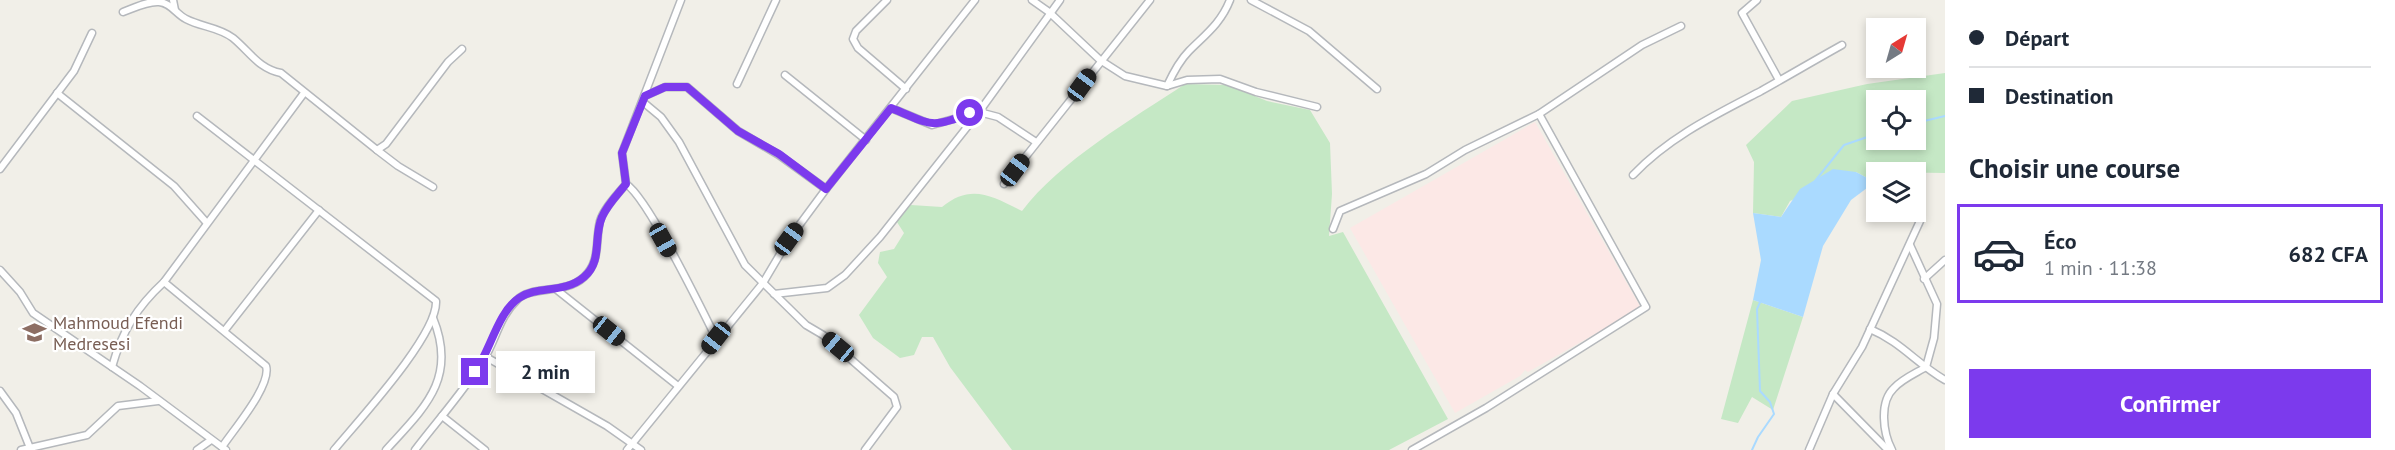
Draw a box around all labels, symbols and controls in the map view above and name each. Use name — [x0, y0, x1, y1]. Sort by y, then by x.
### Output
north arrow — [1866, 18, 1926, 78]
map controls — [1866, 18, 1926, 222]
text: Départ — [2005, 24, 2069, 52]
car — [1064, 65, 1100, 105]
text: Destination — [2005, 82, 2114, 110]
button: locate — [1866, 90, 1926, 150]
route start — [956, 99, 983, 126]
car — [997, 150, 1033, 190]
text: Choisir une course — [1969, 151, 2180, 185]
button: layers — [1866, 162, 1926, 222]
car — [771, 219, 807, 259]
car — [646, 220, 680, 260]
icon: car — [1972, 227, 2026, 281]
text: Éco — [2044, 227, 2076, 255]
text: 682 CFA — [2289, 240, 2368, 268]
text: 1 min · 11:38 — [2044, 255, 2157, 281]
place label: Mahmoud Efendi Medresesi — [53, 311, 183, 355]
car — [589, 313, 629, 349]
car — [698, 318, 734, 358]
school or university icon: Mahmoud Efendi Medresesi — [22, 320, 48, 346]
car — [818, 329, 858, 365]
callout: 2 min — [496, 351, 595, 393]
route end — [461, 358, 488, 385]
text: 2 min — [521, 359, 570, 385]
button: Confirmer — [1969, 369, 2371, 438]

